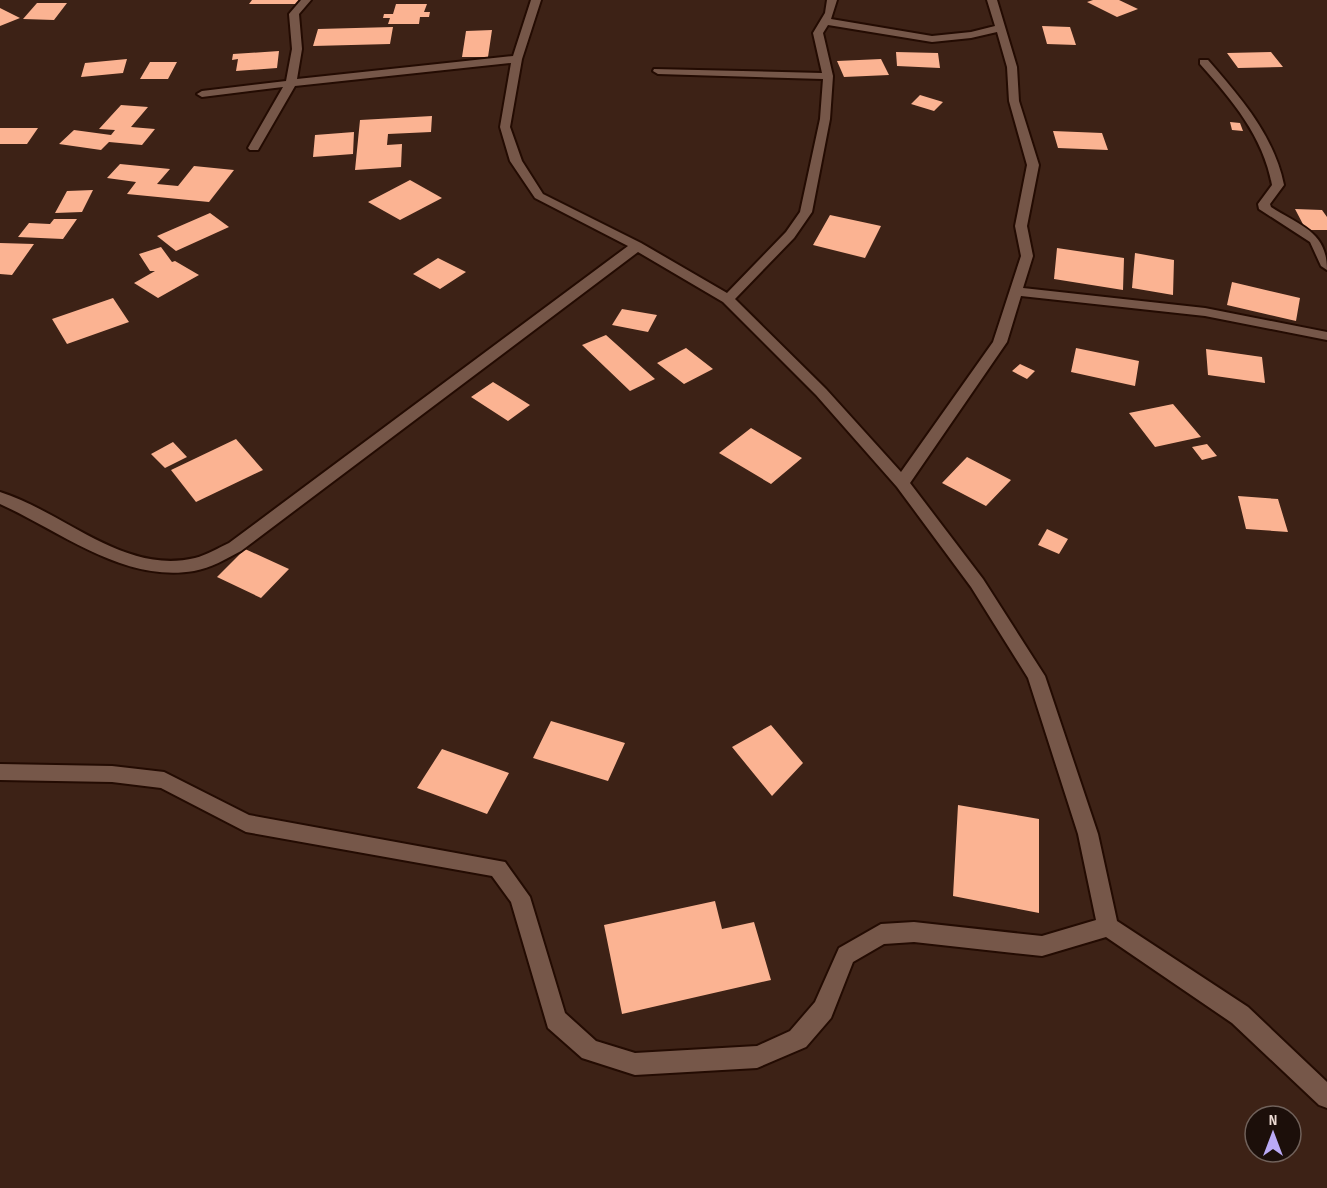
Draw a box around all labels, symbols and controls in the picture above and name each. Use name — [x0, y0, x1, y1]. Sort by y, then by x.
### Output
north arrow — [1243, 1104, 1303, 1164]
text: N — [1269, 1111, 1277, 1130]

